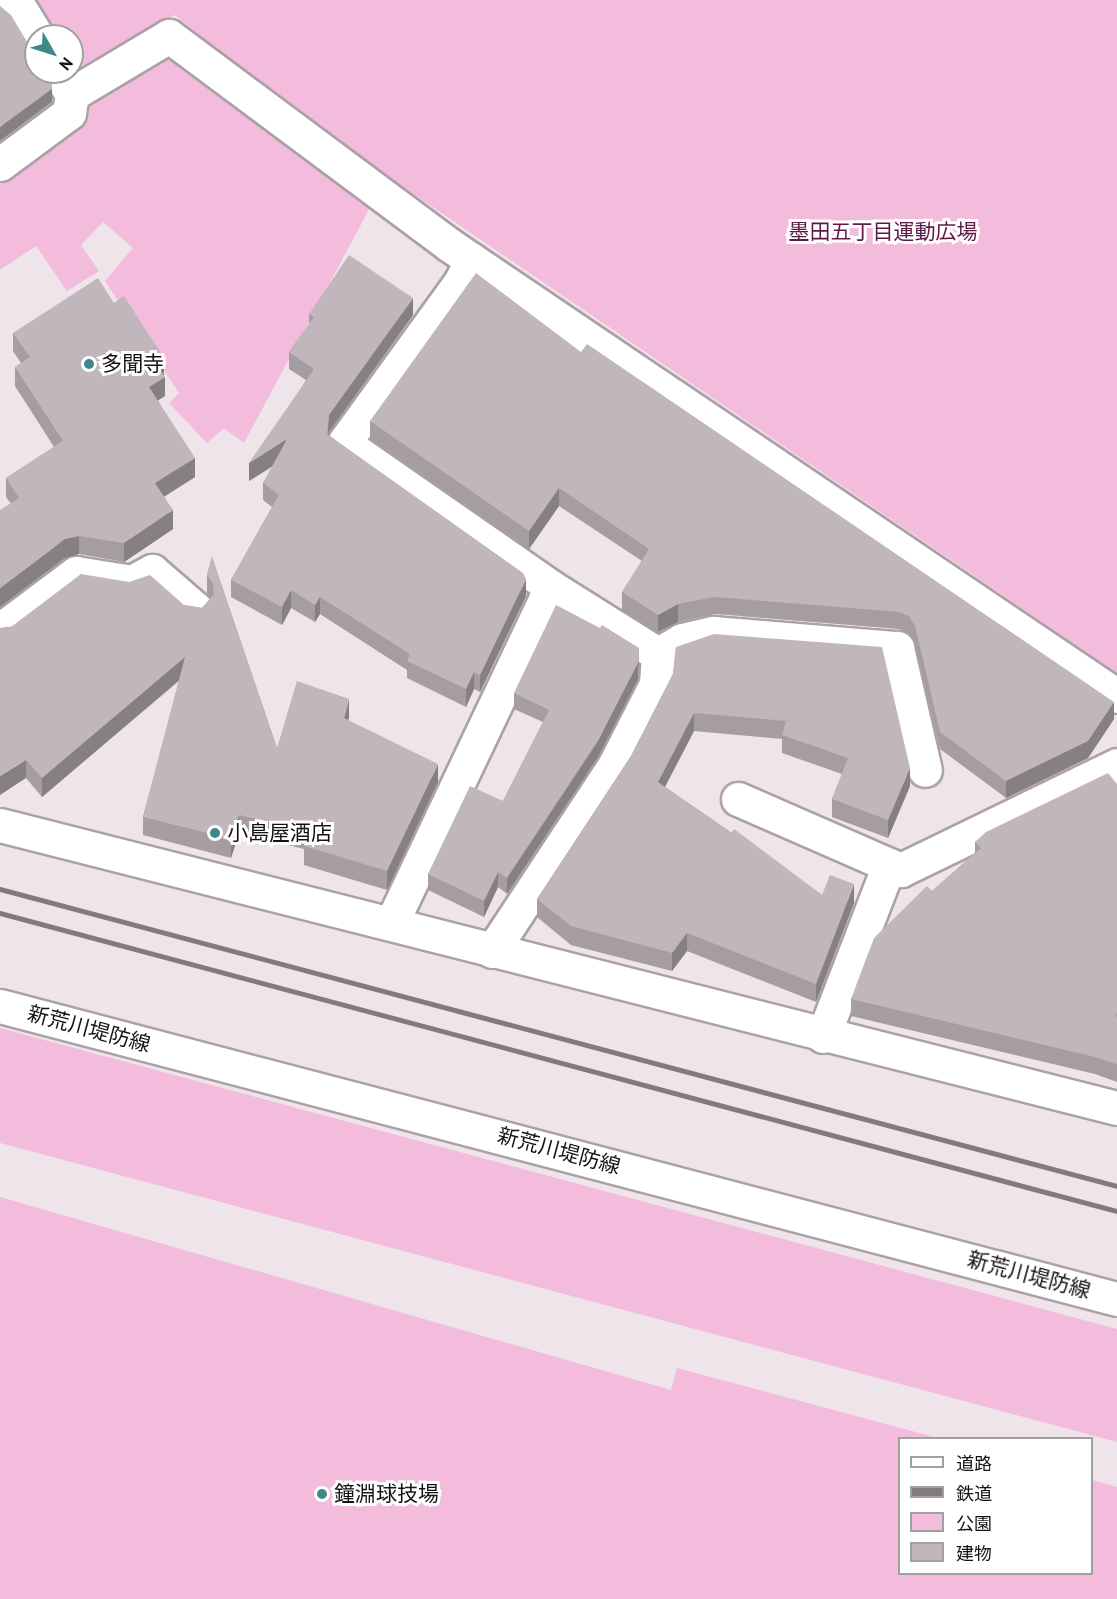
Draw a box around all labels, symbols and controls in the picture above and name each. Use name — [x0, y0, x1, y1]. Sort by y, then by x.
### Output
north arrow — [24, 24, 84, 84]
text: N — [55, 54, 78, 74]
park label: 墨田五丁目運動広場 — [789, 219, 977, 245]
place label: 多聞寺 — [101, 351, 164, 377]
marker: 多聞寺 — [82, 357, 96, 371]
place label: 小島屋酒店 — [227, 820, 332, 846]
marker: 小島屋酒店 — [208, 826, 222, 840]
street label: 新荒川堤防線 — [25, 1001, 153, 1057]
street label: 新荒川堤防線 — [495, 1123, 623, 1179]
street label: 新荒川堤防線 — [965, 1247, 1093, 1303]
legend — [898, 1437, 1093, 1575]
text: 道路 — [956, 1452, 992, 1475]
place label: 鐘淵球技場 — [334, 1481, 439, 1507]
text: 鉄道 — [956, 1482, 992, 1505]
marker: 鐘淵球技場 — [315, 1487, 329, 1501]
text: 公園 — [956, 1512, 992, 1535]
text: 建物 — [956, 1542, 992, 1565]

